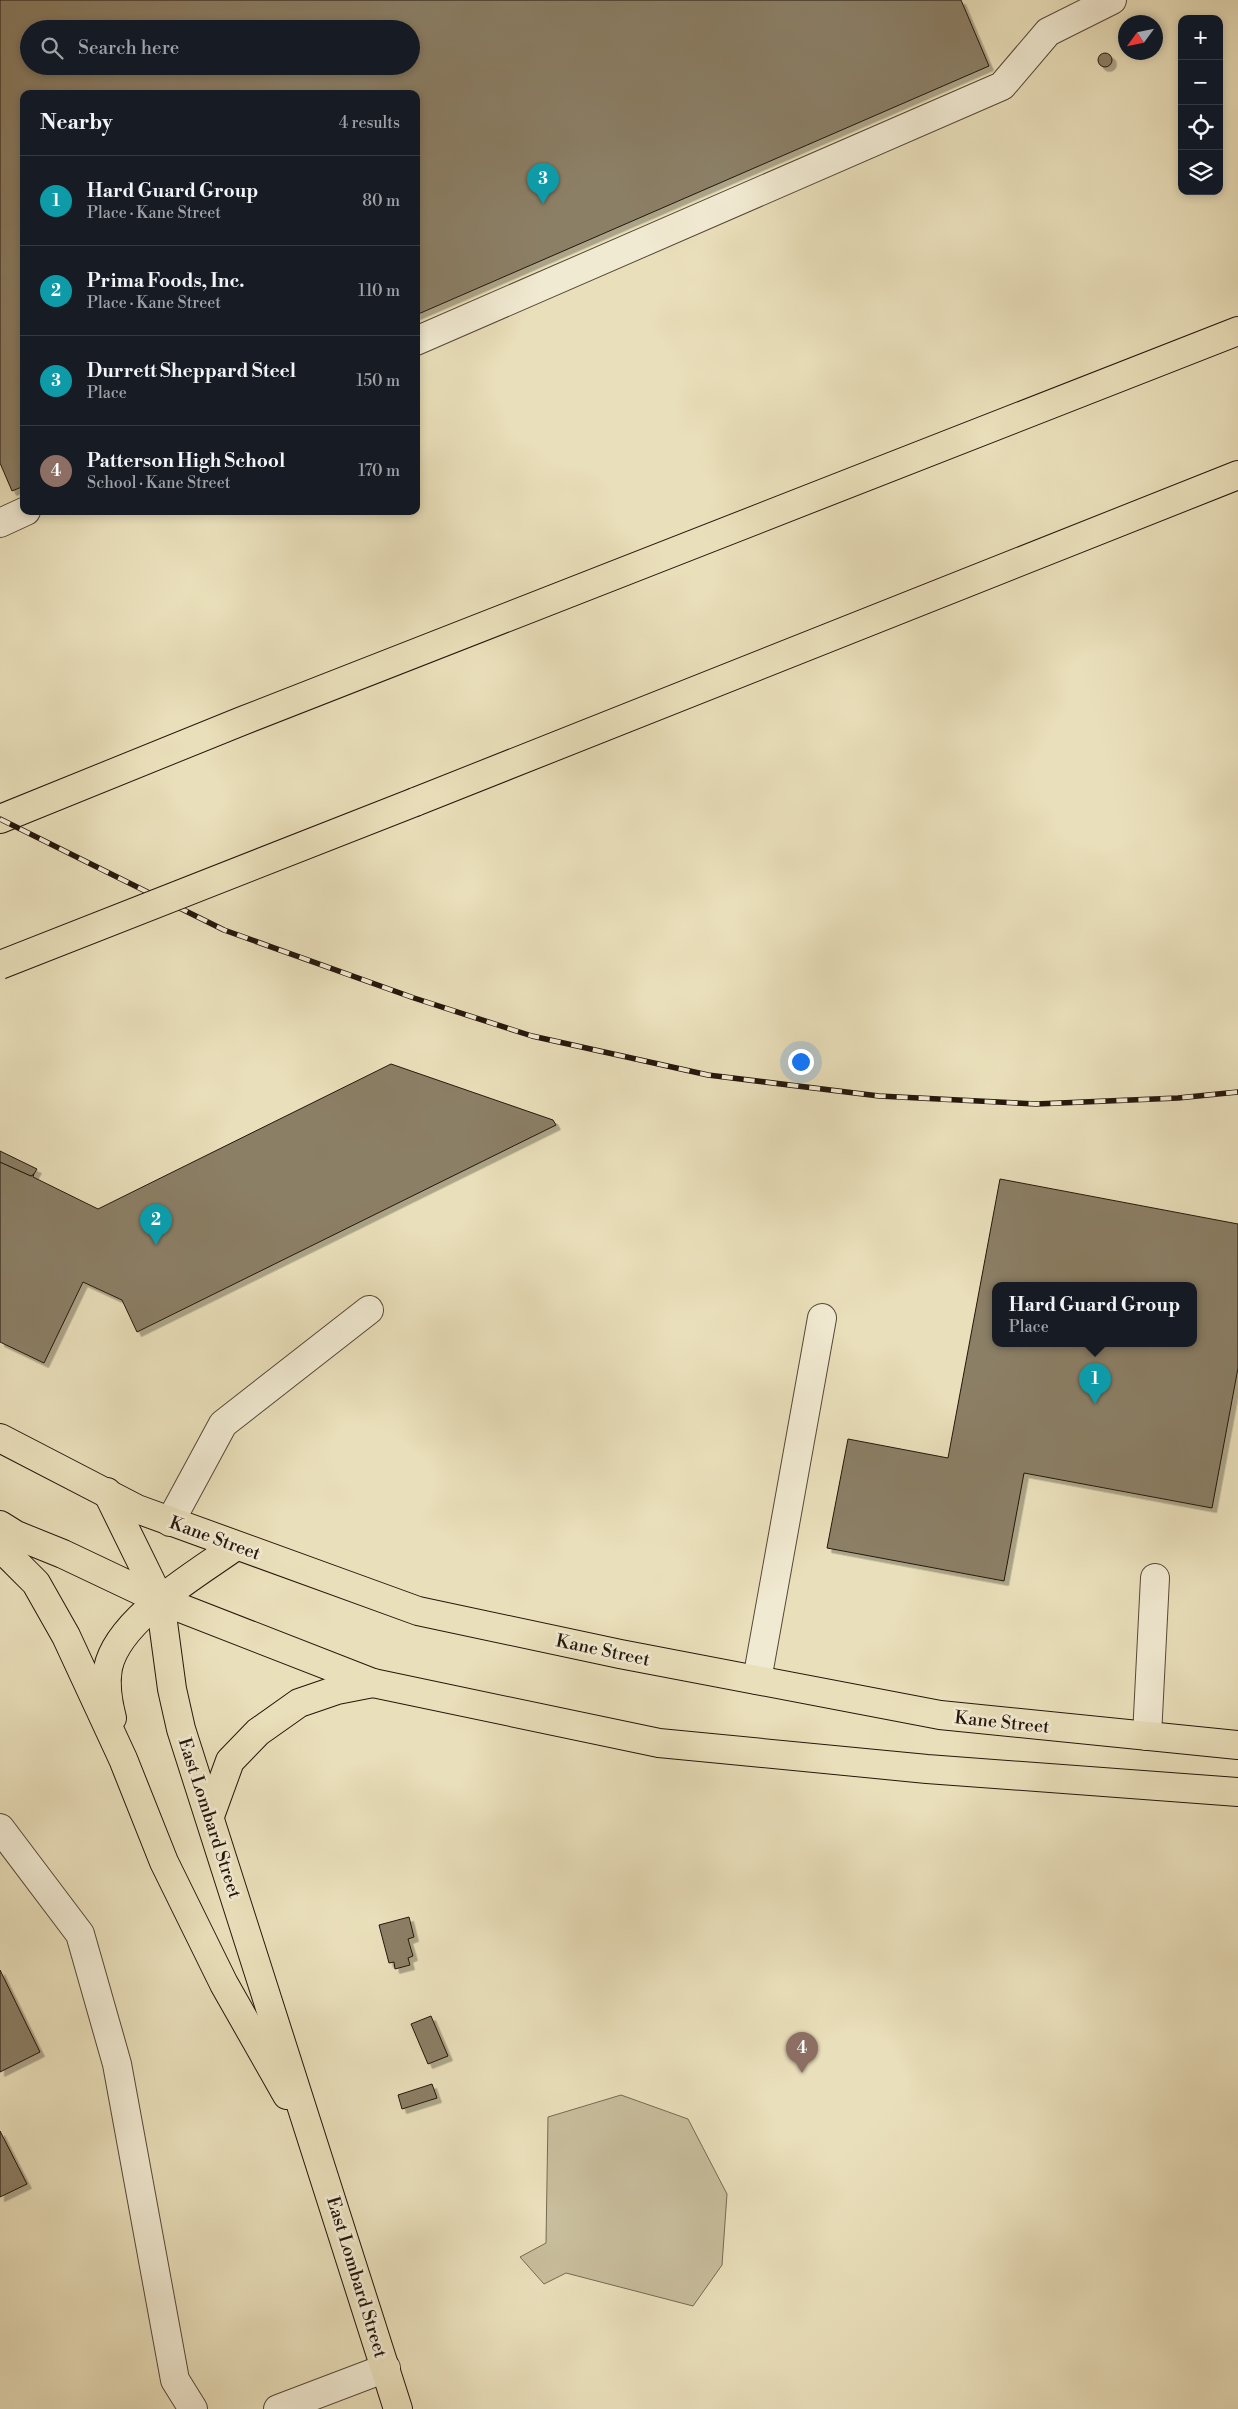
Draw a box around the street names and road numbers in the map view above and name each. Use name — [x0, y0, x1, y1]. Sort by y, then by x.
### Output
street label: Kane Street — [166, 1511, 264, 1566]
street label: Kane Street — [554, 1629, 653, 1672]
street label: Kane Street — [953, 1706, 1051, 1739]
street label: East Lombard Street — [173, 1735, 246, 1902]
street label: East Lombard Street — [321, 2194, 392, 2361]

